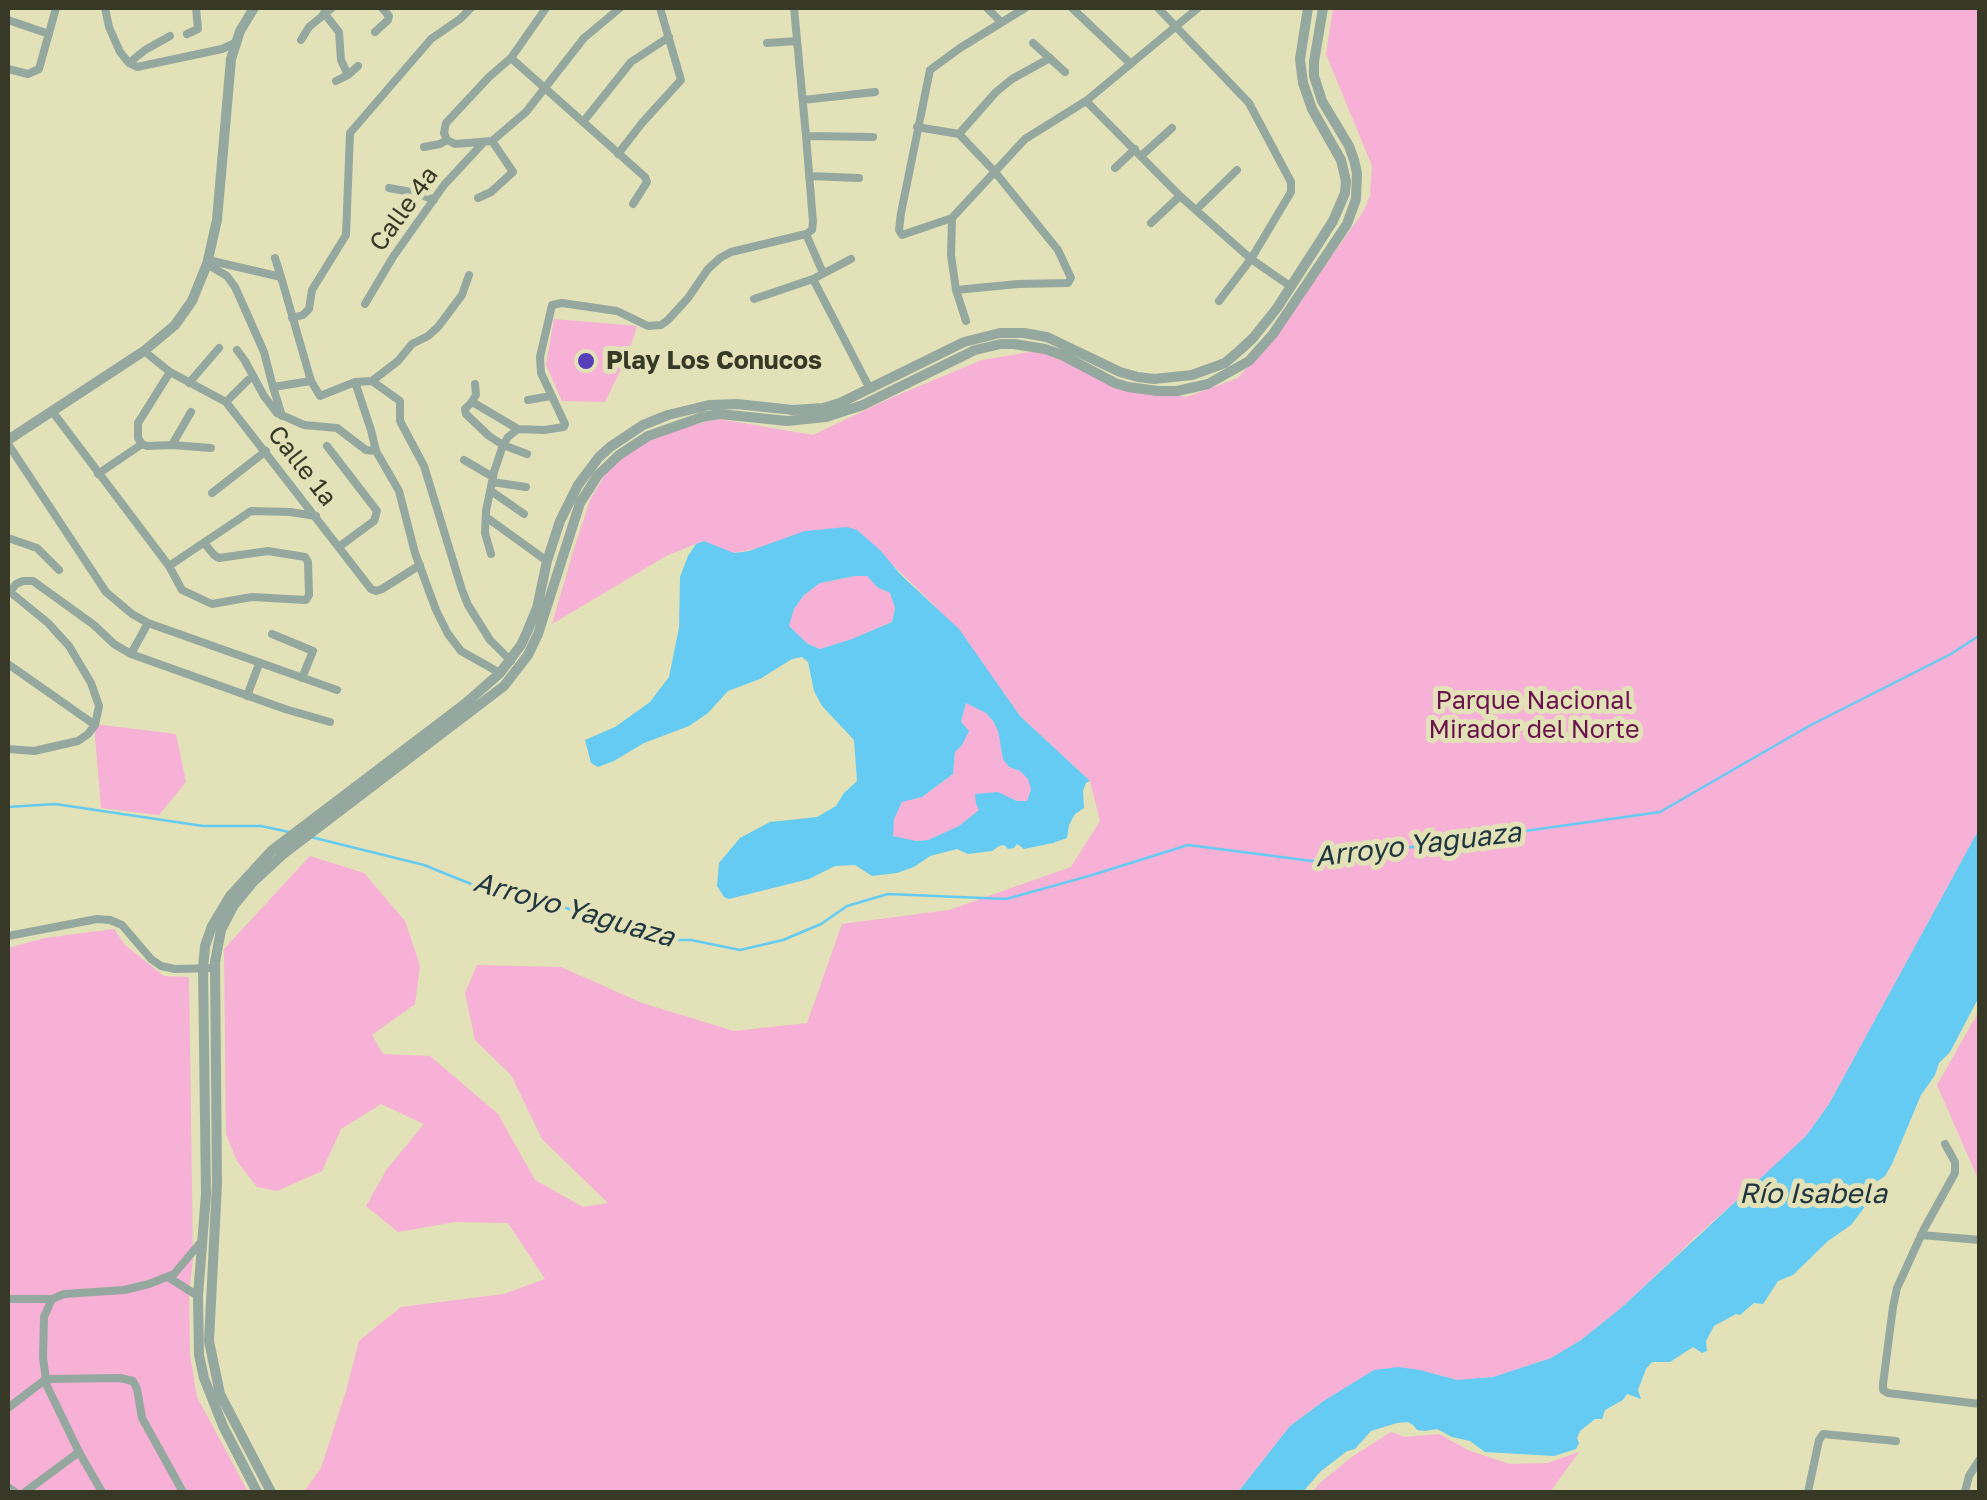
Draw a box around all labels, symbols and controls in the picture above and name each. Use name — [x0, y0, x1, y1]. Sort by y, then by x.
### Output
street label: Calle 4a — [363, 161, 445, 257]
place label: Play Los Conucos — [606, 346, 822, 376]
marker: Play Los Conucos — [575, 350, 597, 372]
street label: Calle 1a — [261, 420, 343, 512]
park label: Parque Nacional Mirador del Norte — [1428, 686, 1640, 745]
water label: Arroyo Yaguaza — [1313, 816, 1523, 874]
water label: Arroyo Yaguaza — [470, 865, 678, 955]
water label: Río Isabela — [1739, 1177, 1887, 1211]

